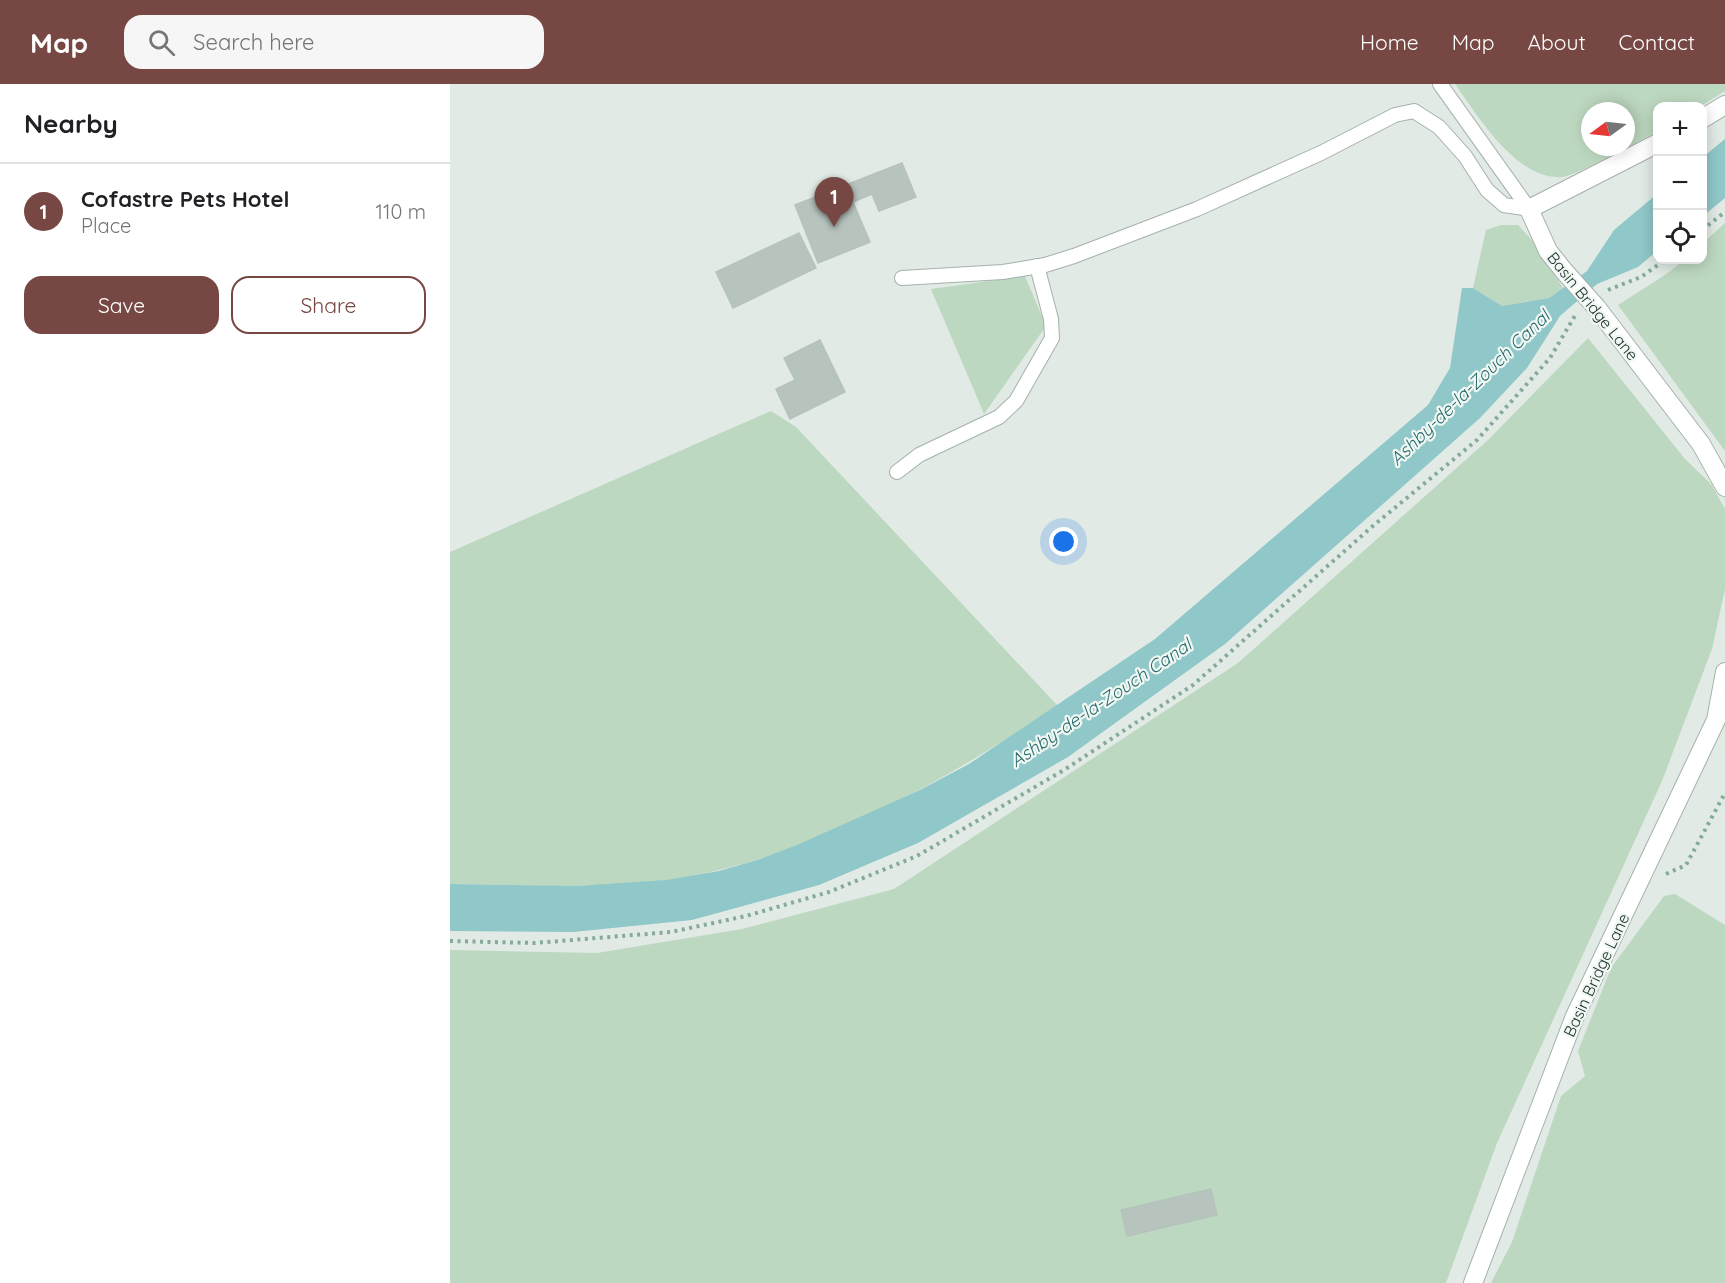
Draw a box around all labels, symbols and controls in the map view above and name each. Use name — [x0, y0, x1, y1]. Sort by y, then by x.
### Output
search box — [124, 15, 544, 69]
text: Map — [30, 25, 88, 60]
icon: search — [145, 26, 178, 59]
text: Search here — [193, 28, 315, 56]
text: Home — [1360, 29, 1419, 55]
text: Map — [1452, 29, 1495, 55]
text: About — [1528, 29, 1586, 55]
text: Contact — [1619, 29, 1695, 55]
north arrow — [1581, 102, 1635, 156]
map controls — [1653, 102, 1707, 264]
button: + — [1653, 102, 1707, 156]
text: Nearby — [24, 107, 118, 140]
button: − — [1653, 156, 1707, 210]
pin: 1 — [814, 178, 854, 227]
text: Cofastre Pets Hotel — [81, 185, 289, 213]
text: 1 — [40, 199, 47, 224]
text: 110 m — [376, 199, 426, 224]
button: locate — [1653, 210, 1707, 264]
text: Place — [81, 213, 131, 238]
street label: Basin Bridge Lane — [1543, 248, 1643, 364]
button: Save — [24, 276, 219, 334]
button: Share — [231, 276, 426, 334]
water label: Ashby-de-la-Zouch Canal — [1385, 304, 1556, 470]
your location — [1049, 527, 1078, 556]
water label: Ashby-de-la-Zouch Canal — [1006, 632, 1197, 772]
street label: Basin Bridge Lane — [1559, 910, 1633, 1040]

